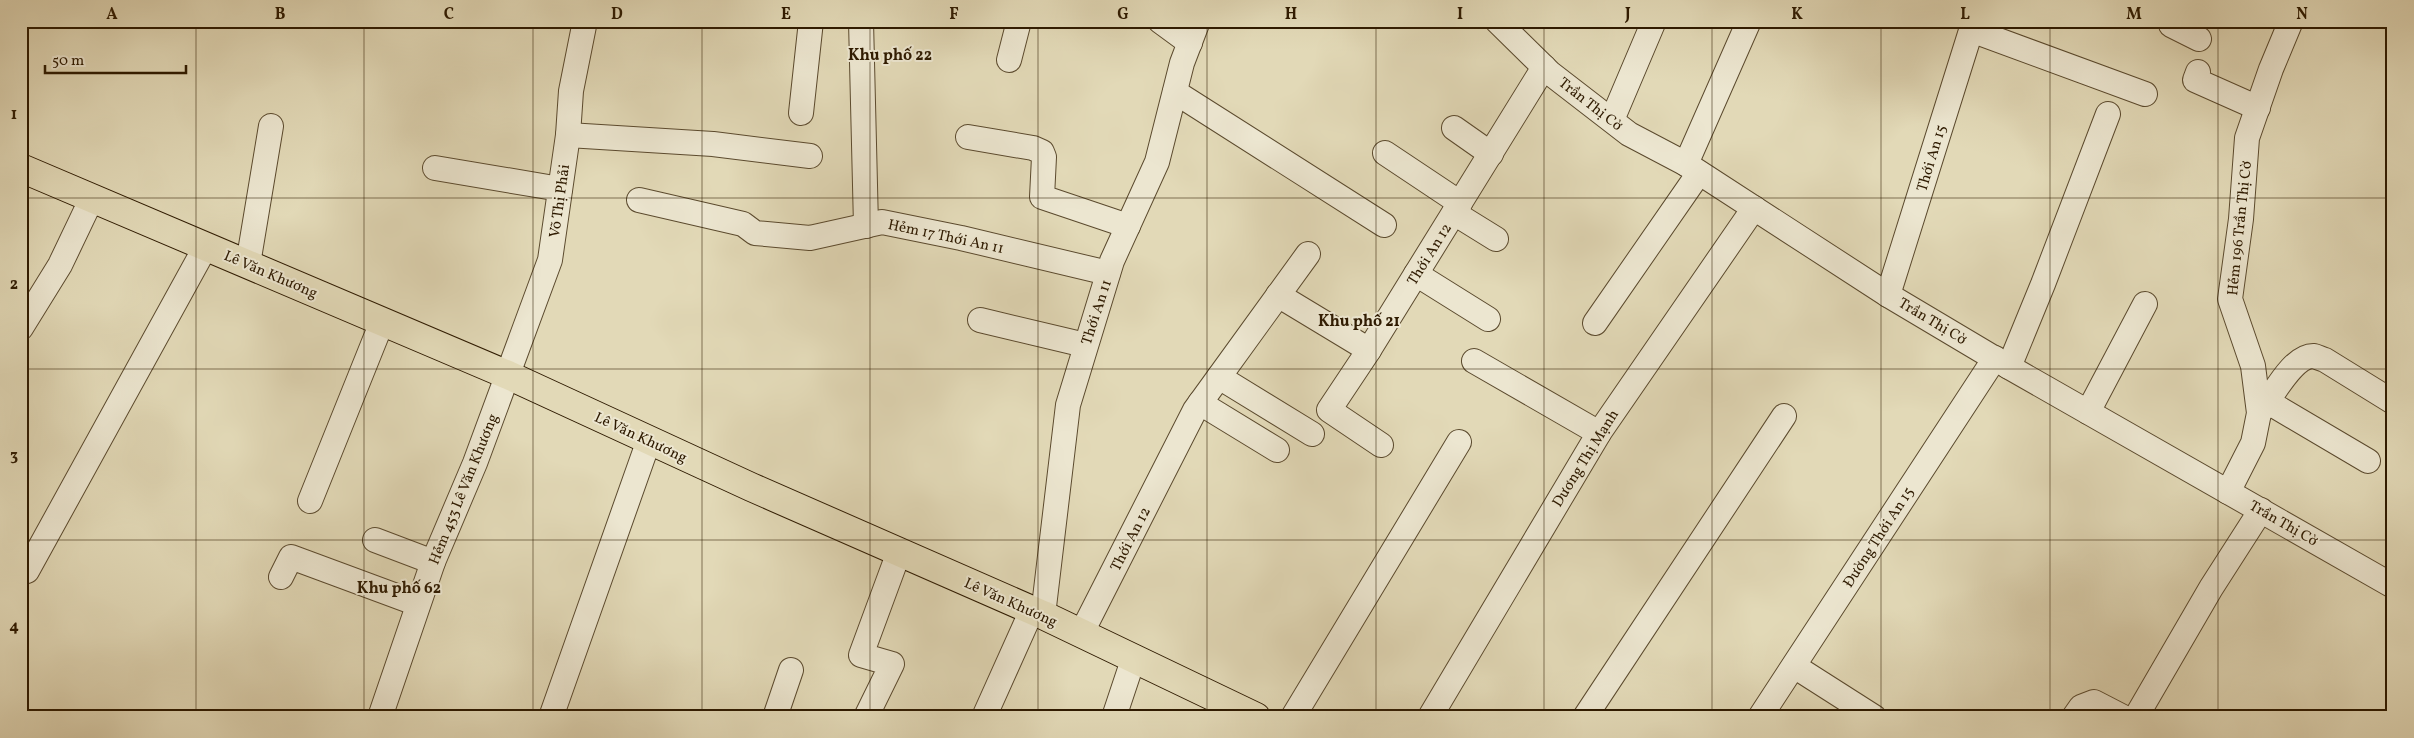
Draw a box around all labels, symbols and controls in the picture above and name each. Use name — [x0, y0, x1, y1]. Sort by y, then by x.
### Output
text: A — [106, 4, 118, 26]
text: B — [275, 4, 286, 26]
text: C — [444, 4, 454, 26]
text: D — [611, 4, 623, 26]
text: E — [781, 4, 791, 26]
text: F — [949, 4, 959, 26]
text: G — [1117, 4, 1129, 26]
text: H — [1285, 4, 1297, 26]
text: I — [1457, 4, 1463, 26]
text: J — [1624, 4, 1631, 26]
text: K — [1791, 4, 1803, 26]
text: L — [1960, 4, 1970, 26]
text: M — [2126, 4, 2142, 26]
text: N — [2296, 4, 2308, 26]
scale bar — [45, 42, 186, 74]
district label: Khu phố 22 — [848, 45, 932, 67]
text: 50 m — [52, 51, 84, 72]
street label: Trần Thị Cờ — [1553, 73, 1627, 137]
text: 1 — [11, 104, 17, 126]
street label: Thới An 15 — [1912, 122, 1953, 194]
street label: Hẻm 196 Trần Thị Cờ — [2223, 160, 2258, 297]
street label: Võ Thị Phải — [545, 163, 576, 239]
street label: Hẻm 17 Thới An 11 — [886, 215, 1006, 260]
street label: Thới An 12 — [1403, 220, 1458, 290]
street label: Lê Văn Khương — [220, 246, 321, 305]
text: 2 — [10, 274, 18, 296]
street label: Thới An 11 — [1077, 277, 1118, 348]
street label: Trần Thị Cờ — [1894, 294, 1970, 351]
district label: Khu phố 21 — [1318, 311, 1400, 333]
street label: Dương Thị Mạnh — [1548, 406, 1625, 512]
street label: Lê Văn Khương — [591, 408, 690, 469]
street label: Hẻm 453 Lê Văn Khương — [424, 411, 504, 568]
text: 3 — [10, 445, 18, 467]
street label: Đường Thới An 15 — [1839, 483, 1920, 592]
street label: Trần Thị Cờ — [2245, 496, 2322, 553]
street label: Thới An 12 — [1106, 504, 1157, 576]
street label: Lê Văn Khương — [960, 573, 1061, 633]
district label: Khu phố 62 — [357, 578, 441, 600]
text: 4 — [9, 616, 19, 638]

